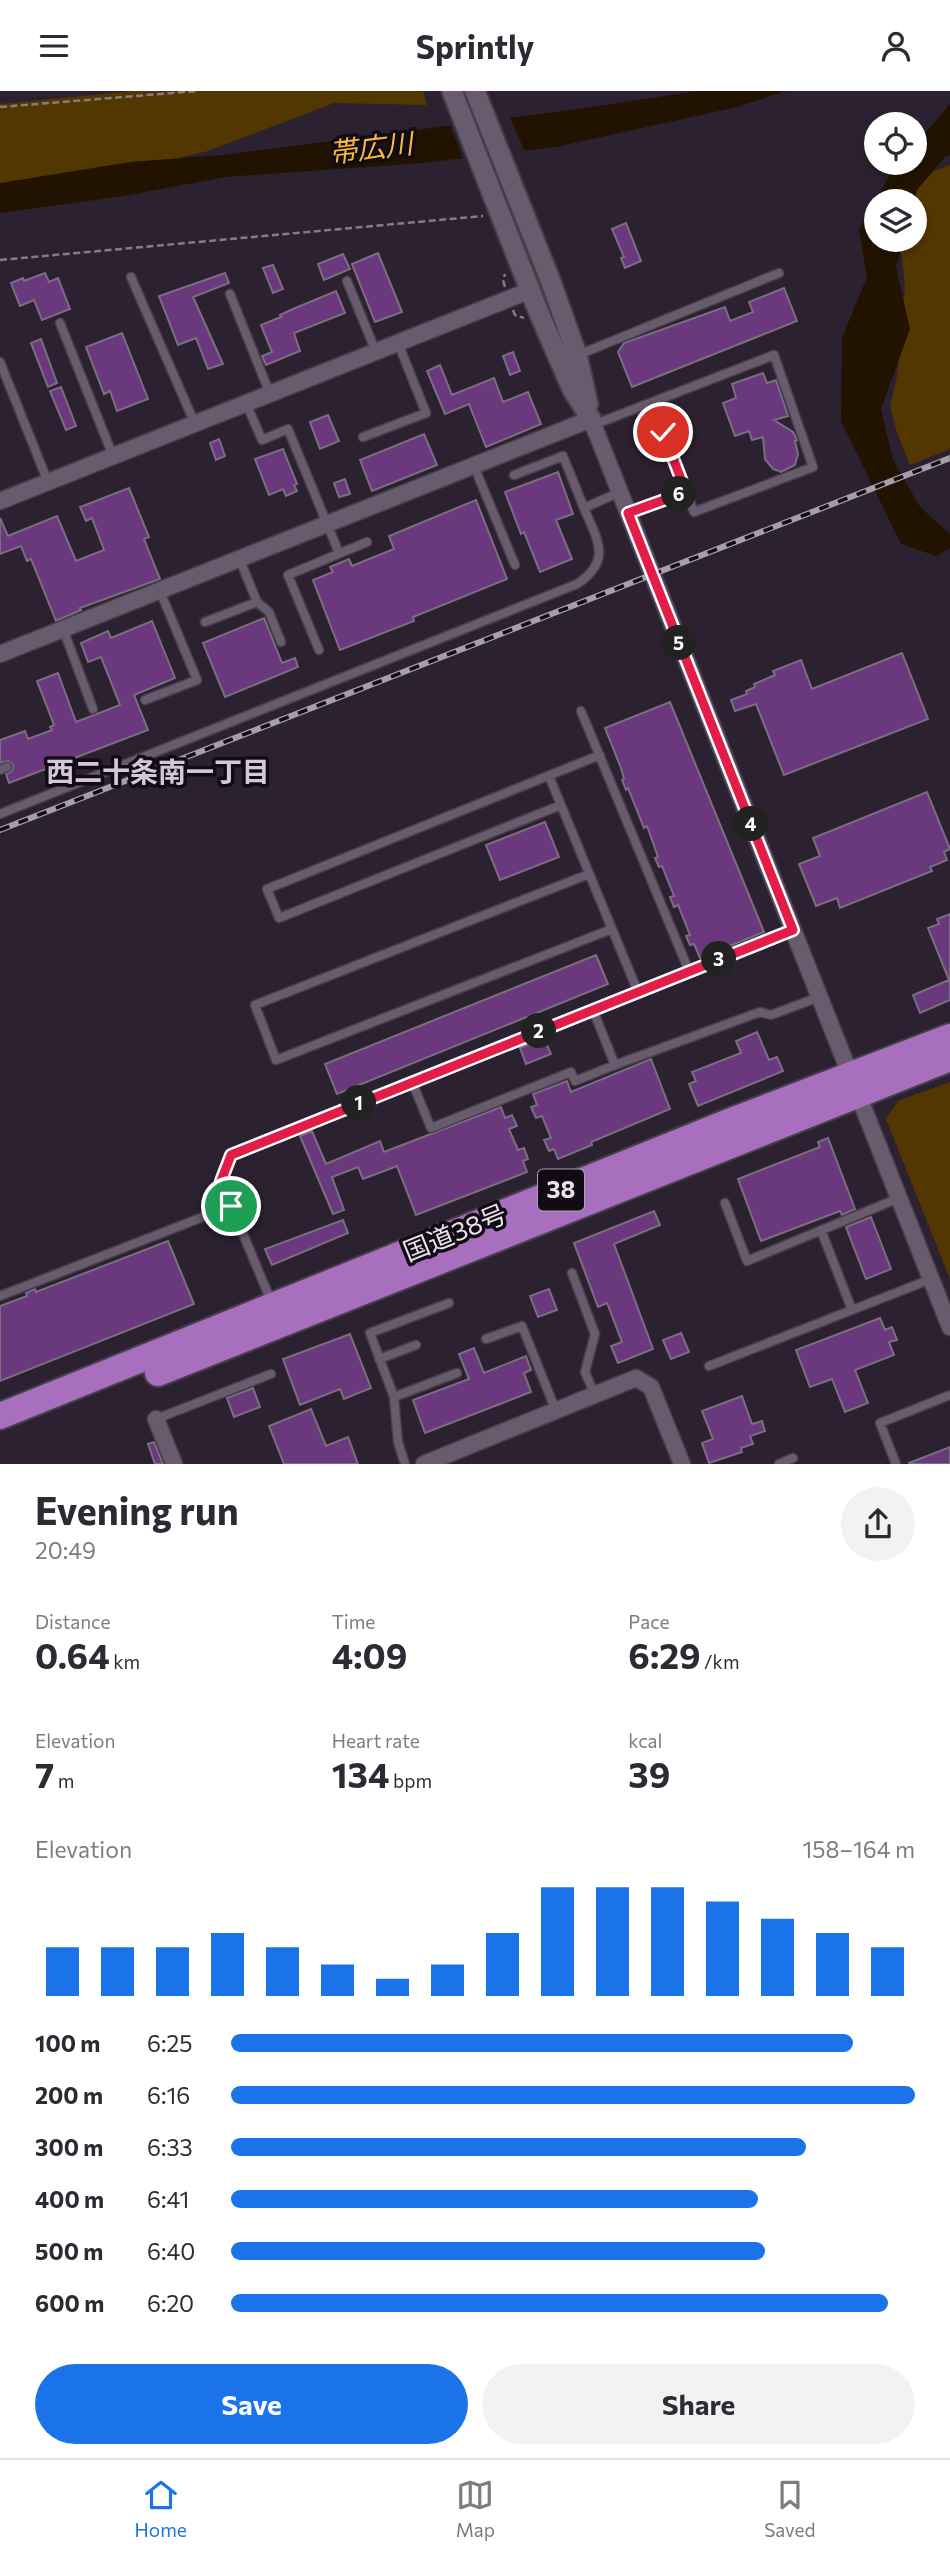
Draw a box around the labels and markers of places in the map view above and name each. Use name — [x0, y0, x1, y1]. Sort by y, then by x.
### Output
pin — [633, 402, 693, 462]
pin: 6 — [662, 477, 696, 511]
pin: 5 — [662, 625, 696, 661]
pin: 4 — [734, 807, 768, 841]
pin: 3 — [702, 941, 736, 977]
pin: 2 — [522, 1013, 556, 1049]
pin: 1 — [342, 1086, 376, 1121]
pin — [201, 1176, 261, 1236]

